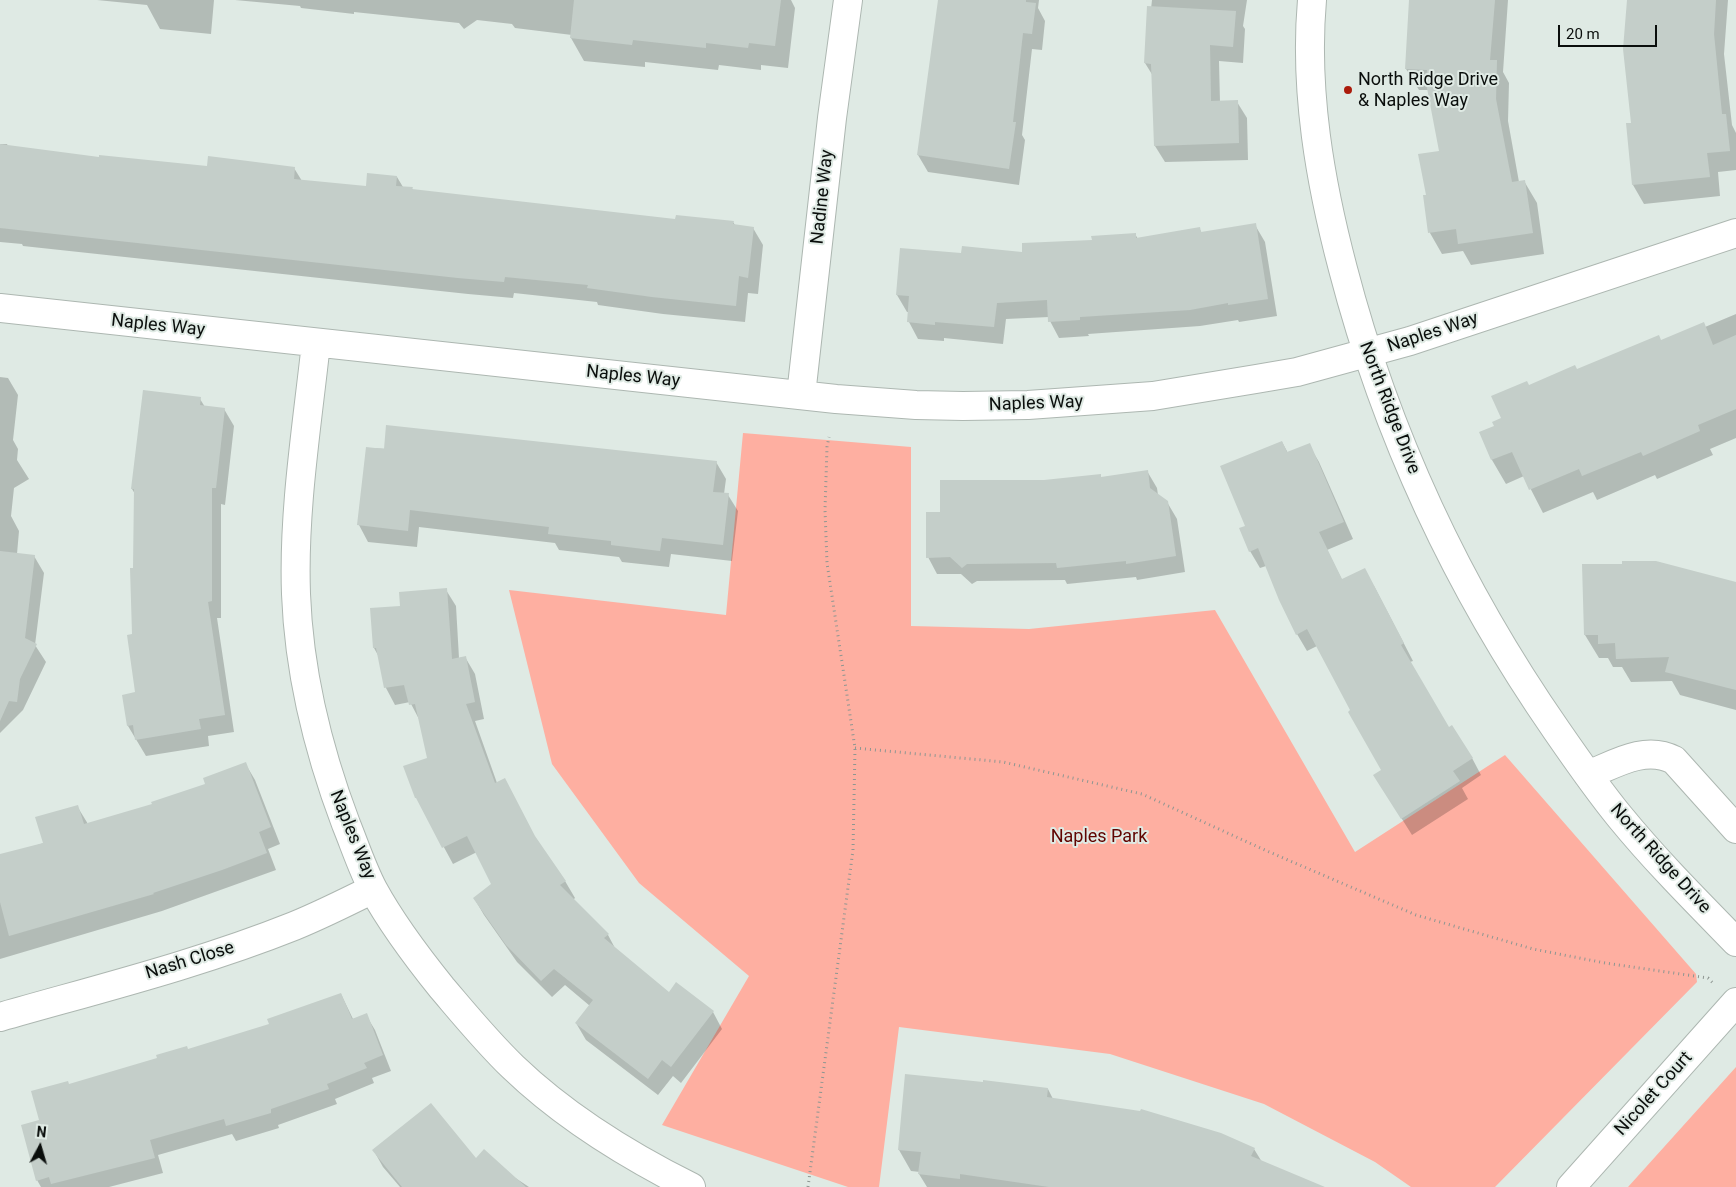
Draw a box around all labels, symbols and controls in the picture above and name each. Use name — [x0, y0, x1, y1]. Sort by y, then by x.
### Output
scale bar — [1561, 15, 1660, 47]
text: 20 m — [1566, 25, 1600, 43]
place label: North Ridge Drive & Naples Way — [1358, 69, 1498, 112]
marker: North Ridge Drive & Naples Way — [1342, 84, 1354, 96]
street label: Nadine Way — [807, 149, 839, 245]
street label: Naples Way — [1385, 308, 1481, 358]
street label: Naples Way — [110, 310, 206, 342]
street label: North Ridge Drive — [1354, 339, 1424, 477]
street label: Naples Way — [585, 361, 681, 393]
street label: Naples Way — [989, 392, 1083, 416]
street label: Naples Way — [324, 787, 380, 883]
street label: North Ridge Drive — [1605, 800, 1715, 918]
park label: Naples Park — [1051, 826, 1147, 848]
street label: Nash Close — [143, 937, 237, 985]
street label: Nicolet Court — [1611, 1048, 1697, 1140]
north arrow — [15, 1122, 65, 1172]
text: N — [36, 1124, 47, 1141]

